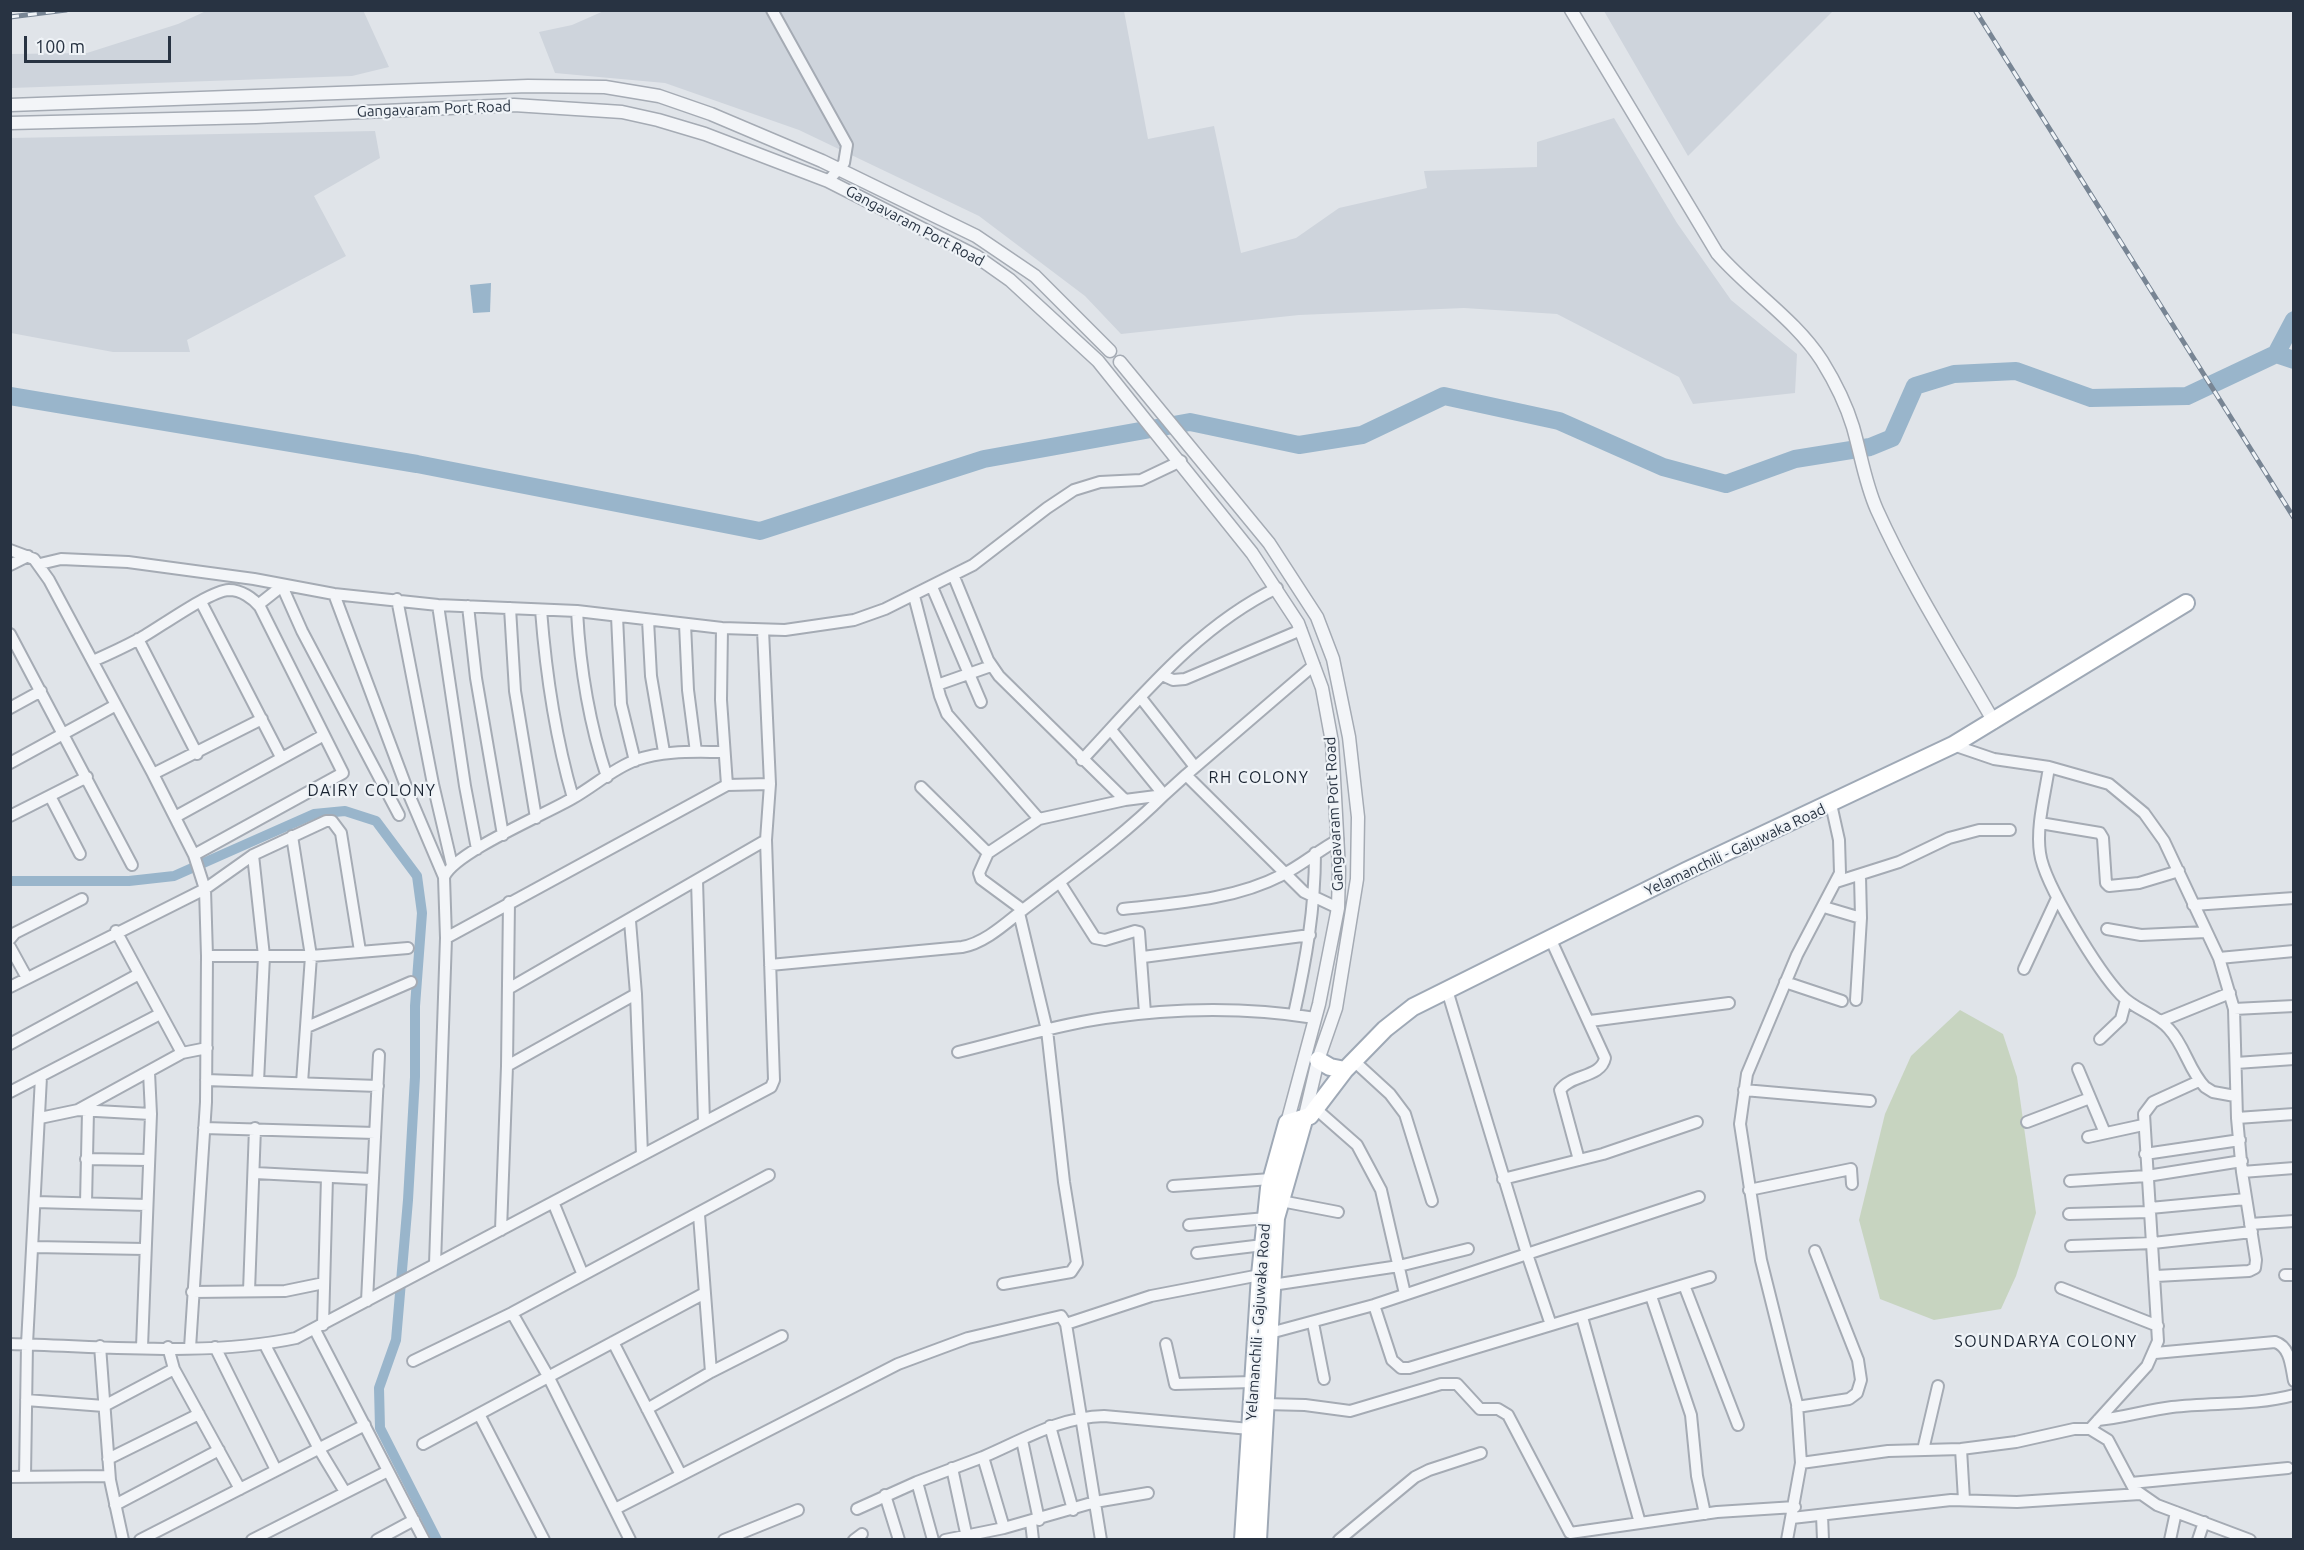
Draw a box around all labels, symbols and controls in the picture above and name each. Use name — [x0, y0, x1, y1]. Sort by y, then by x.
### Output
scale bar — [27, 24, 174, 62]
text: 100 m — [35, 36, 85, 56]
street label: Gangavaram Port Road — [356, 97, 512, 121]
street label: Gangavaram Port Road — [843, 182, 987, 270]
street label: Gangavaram Port Road — [1321, 736, 1347, 892]
district label: RH COLONY — [1208, 768, 1310, 788]
district label: DAIRY COLONY — [307, 781, 437, 801]
street label: Yelamanchili - Gajuwaka Road — [1642, 800, 1828, 900]
street label: Yelamanchili - Gajuwaka Road — [1242, 1223, 1274, 1421]
district label: SOUNDARYA COLONY — [1954, 1332, 2138, 1352]

